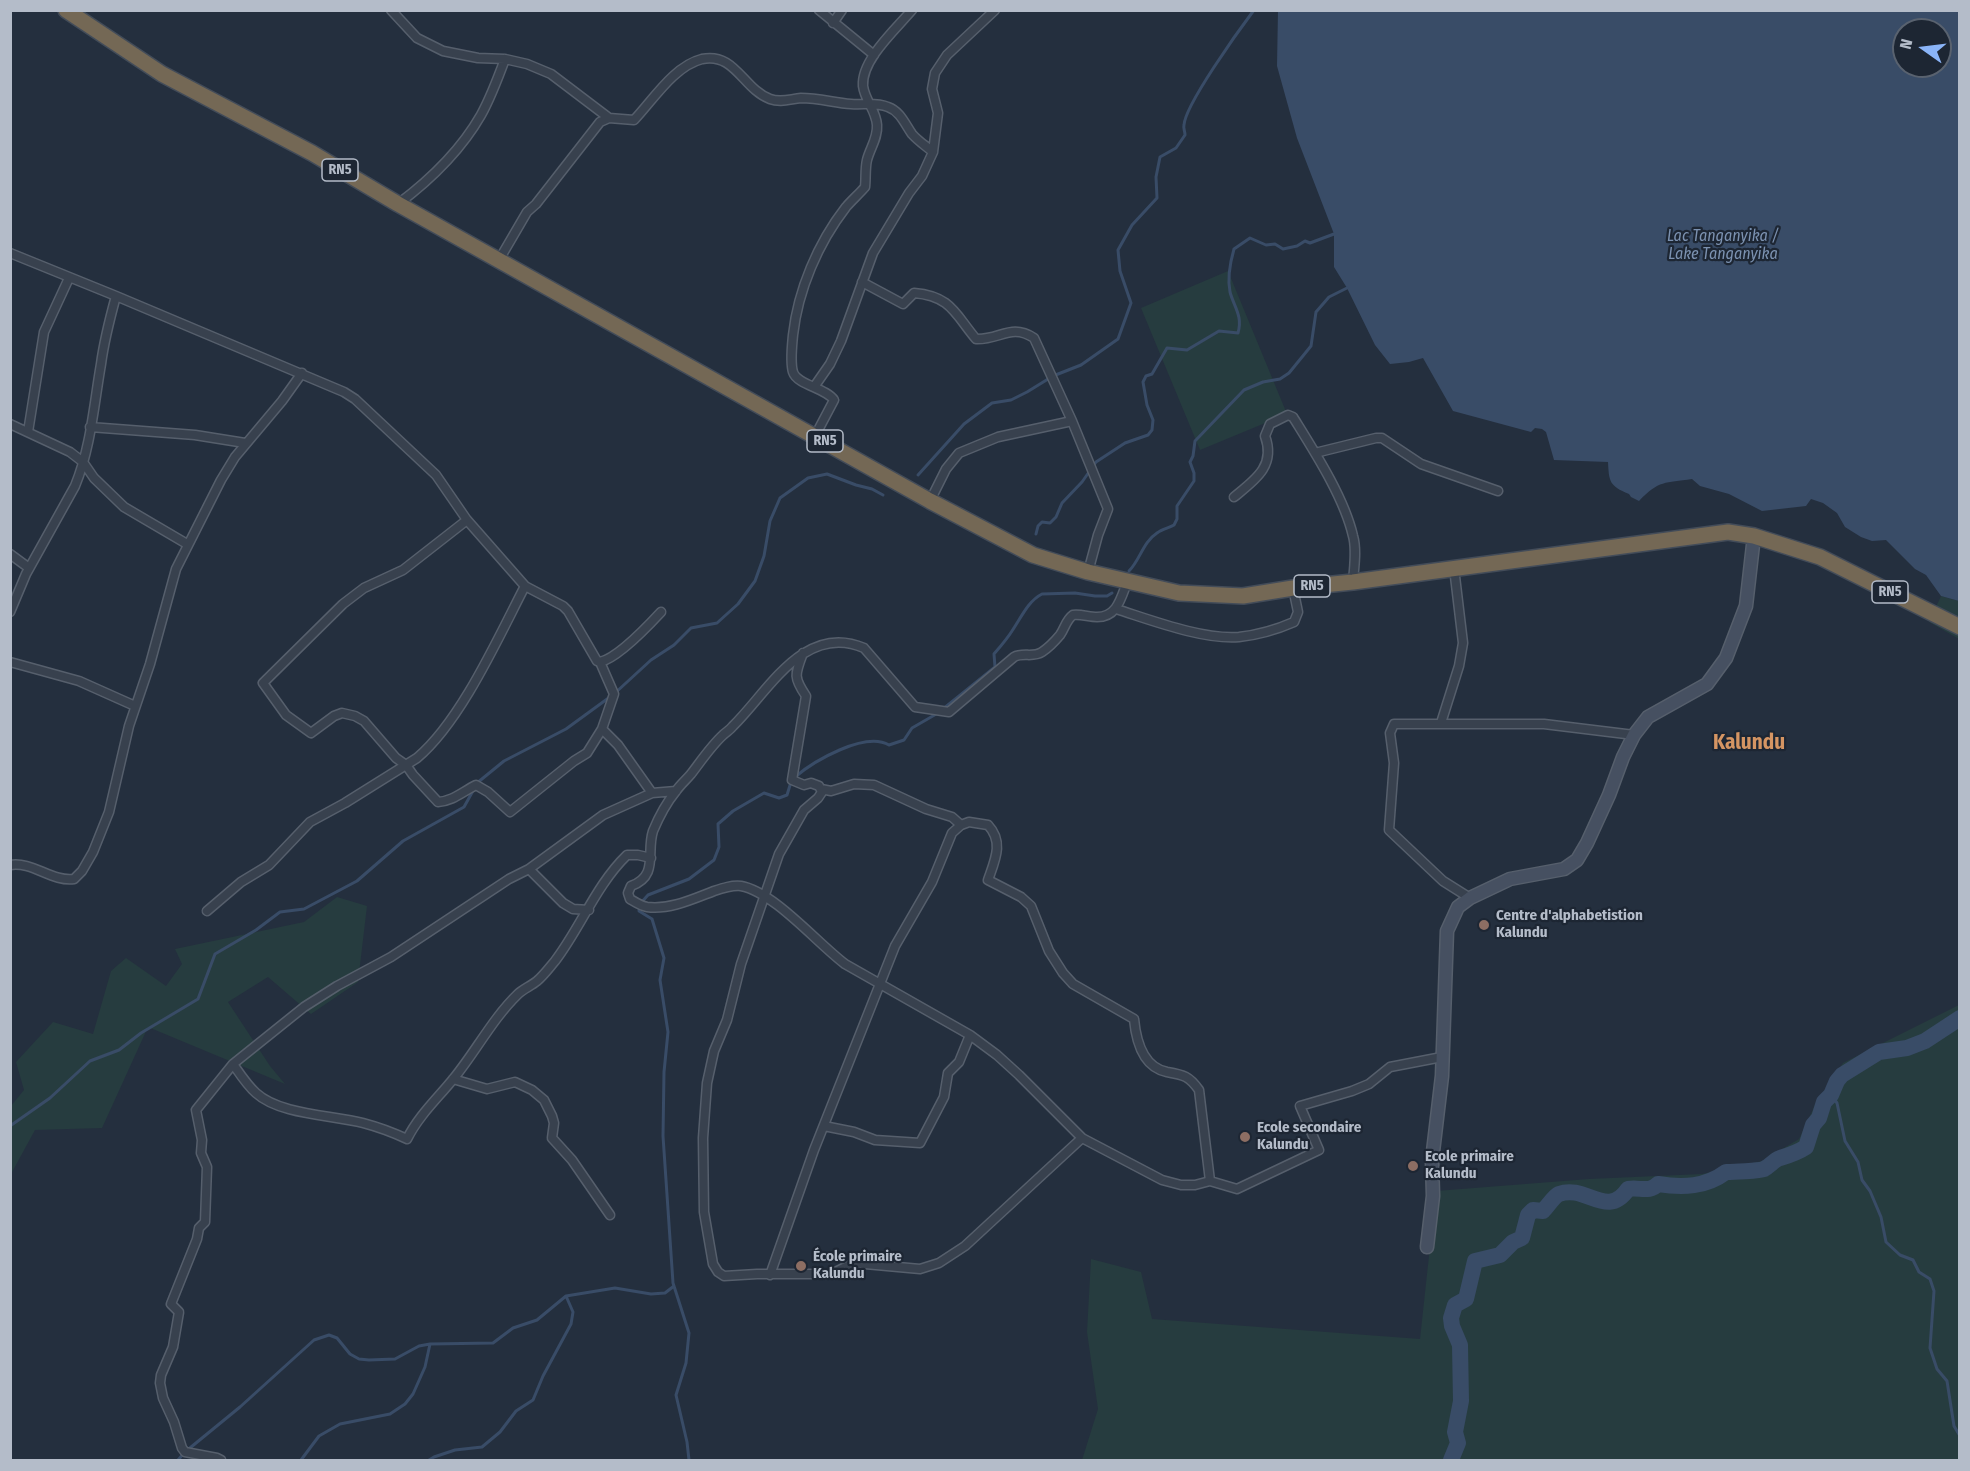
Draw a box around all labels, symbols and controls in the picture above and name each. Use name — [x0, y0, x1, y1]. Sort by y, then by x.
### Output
north arrow — [1892, 18, 1952, 78]
text: N — [1896, 37, 1916, 51]
road number: RN5 — [322, 159, 358, 181]
water label: Lac Tanganyika / Lake Tanganyika — [1667, 227, 1779, 265]
road number: RN5 — [807, 430, 843, 452]
road number: RN5 — [1294, 575, 1330, 597]
road number: RN5 — [1872, 581, 1908, 603]
district label: Kalundu — [1713, 730, 1785, 756]
place label: Centre d'alphabetistion Kalundu — [1496, 907, 1643, 942]
marker: Centre d'alphabetistion Kalundu — [1477, 918, 1491, 932]
place label: Ecole secondaire Kalundu — [1257, 1119, 1361, 1154]
marker: Ecole secondaire Kalundu — [1238, 1130, 1252, 1144]
place label: Ecole primaire Kalundu — [1425, 1148, 1514, 1183]
marker: Ecole primaire Kalundu — [1406, 1159, 1420, 1173]
place label: École primaire Kalundu — [813, 1248, 902, 1283]
marker: École primaire Kalundu — [794, 1259, 808, 1273]

